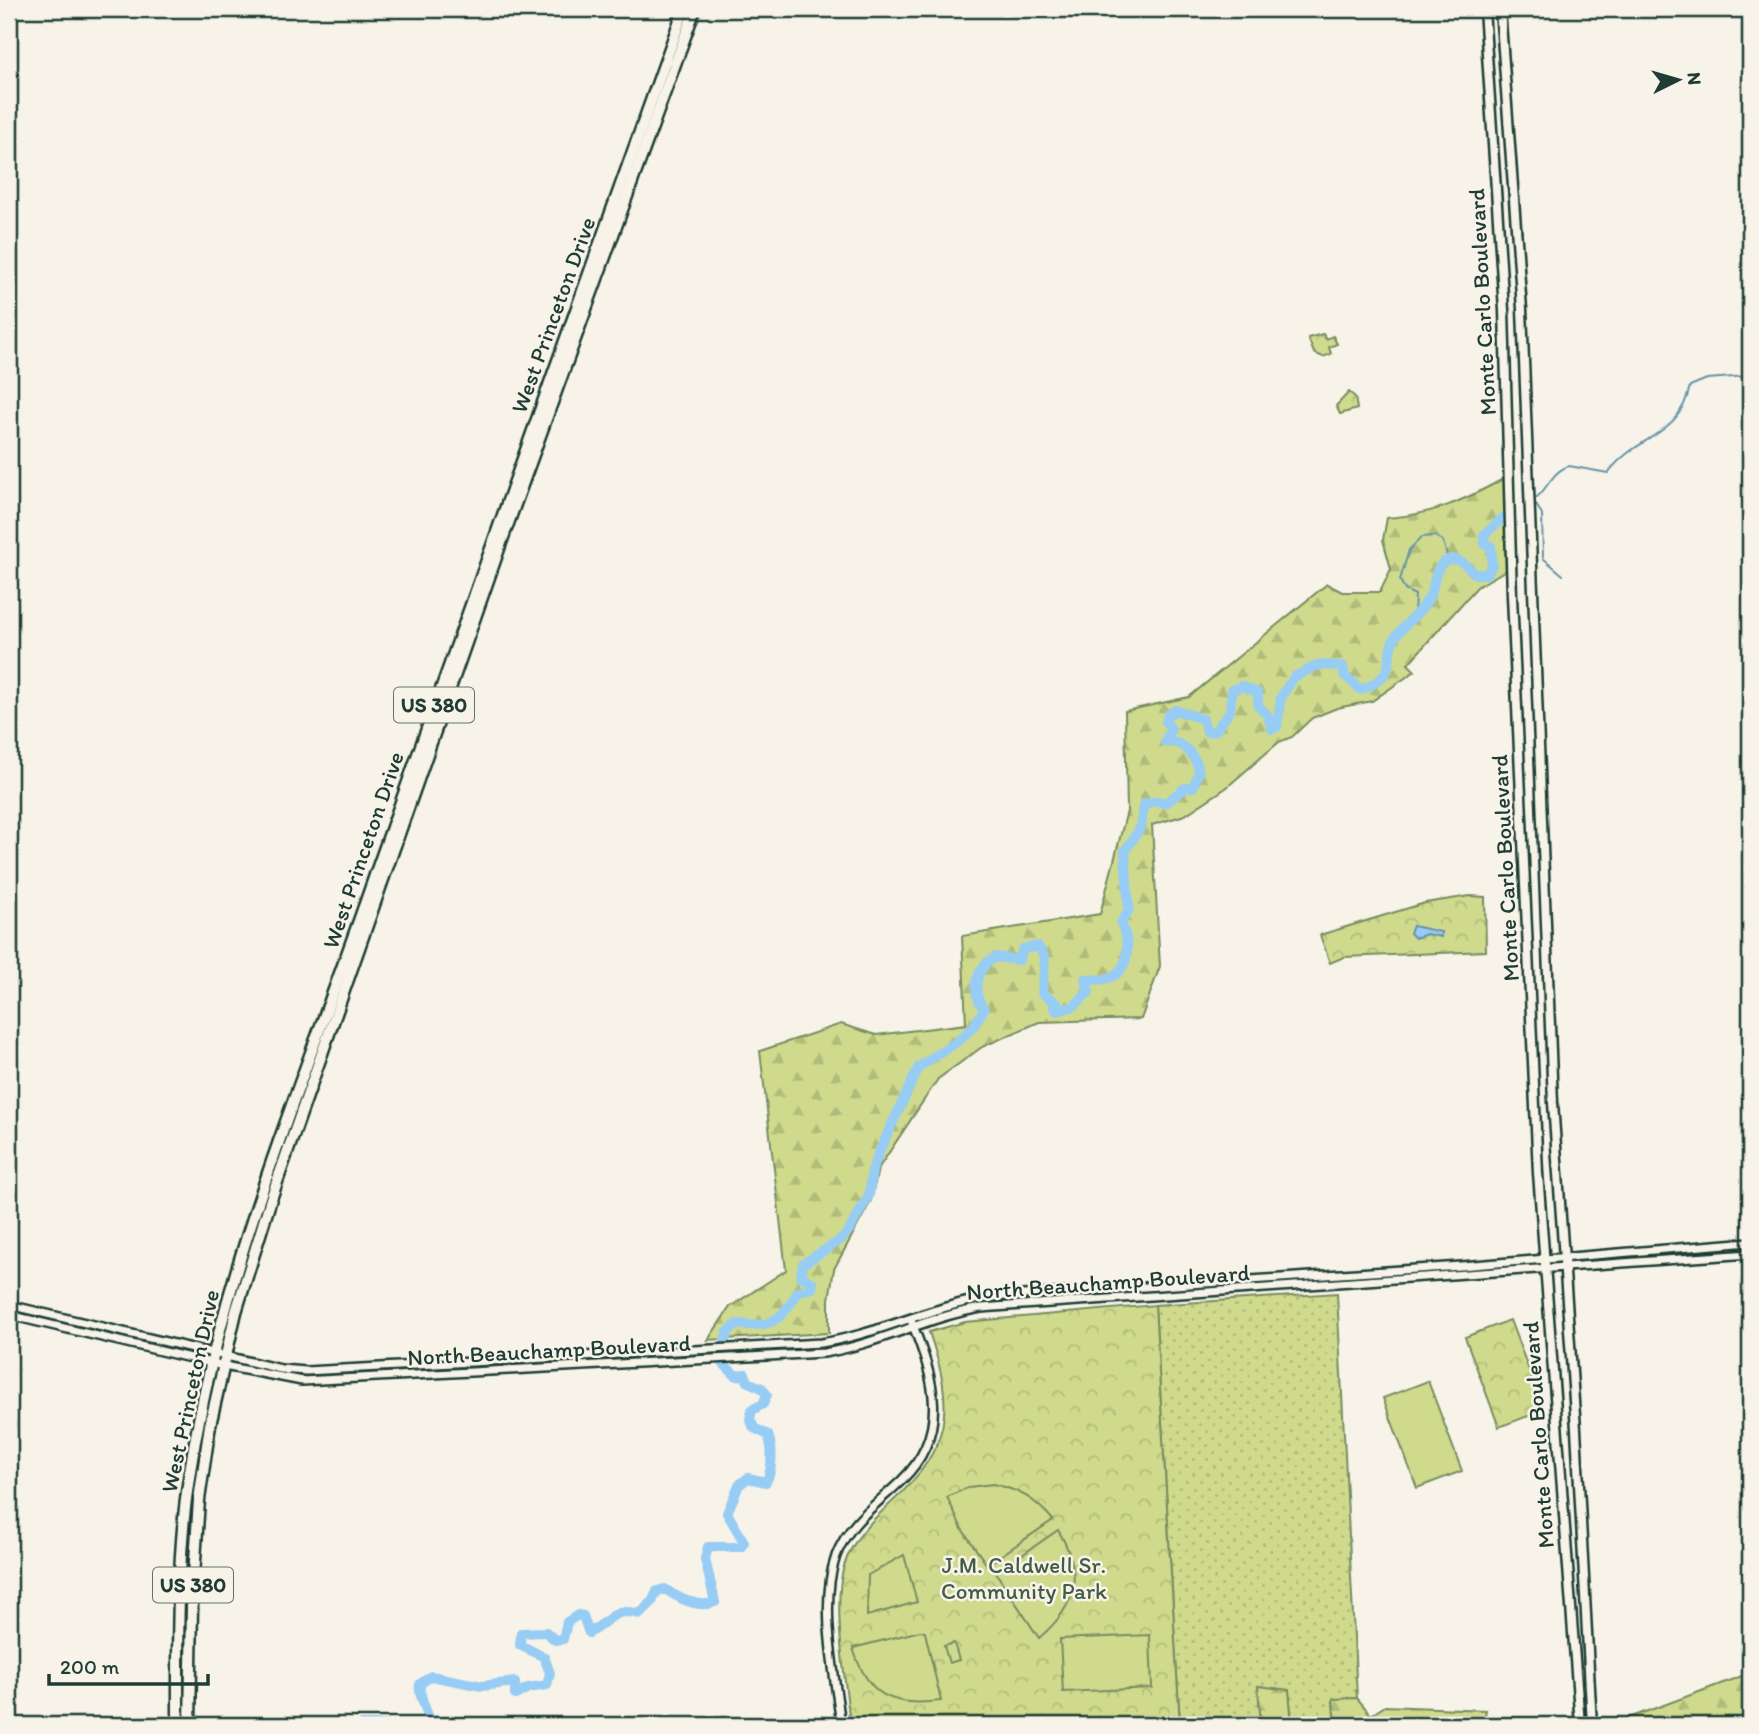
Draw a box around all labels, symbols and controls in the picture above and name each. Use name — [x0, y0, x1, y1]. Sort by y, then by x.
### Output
north arrow — [1644, 46, 1714, 116]
text: N — [1682, 71, 1706, 86]
street label: Monte Carlo Boulevard — [1462, 188, 1502, 416]
street label: West Princeton Drive — [504, 213, 602, 417]
road number: US 380 — [394, 688, 474, 722]
street label: West Princeton Drive — [316, 748, 410, 952]
street label: Monte Carlo Boulevard — [1485, 754, 1525, 982]
street label: North Beauchamp Boulevard — [965, 1258, 1251, 1306]
street label: West Princeton Drive — [155, 1287, 225, 1495]
street label: Monte Carlo Boulevard — [1516, 1321, 1560, 1549]
street label: North Beauchamp Boulevard — [407, 1329, 691, 1371]
park label: J.M. Caldwell Sr. Community Park — [941, 1551, 1107, 1605]
road number: US 380 — [153, 1568, 233, 1602]
scale bar — [49, 1643, 208, 1687]
text: 200 m — [60, 1654, 120, 1679]

